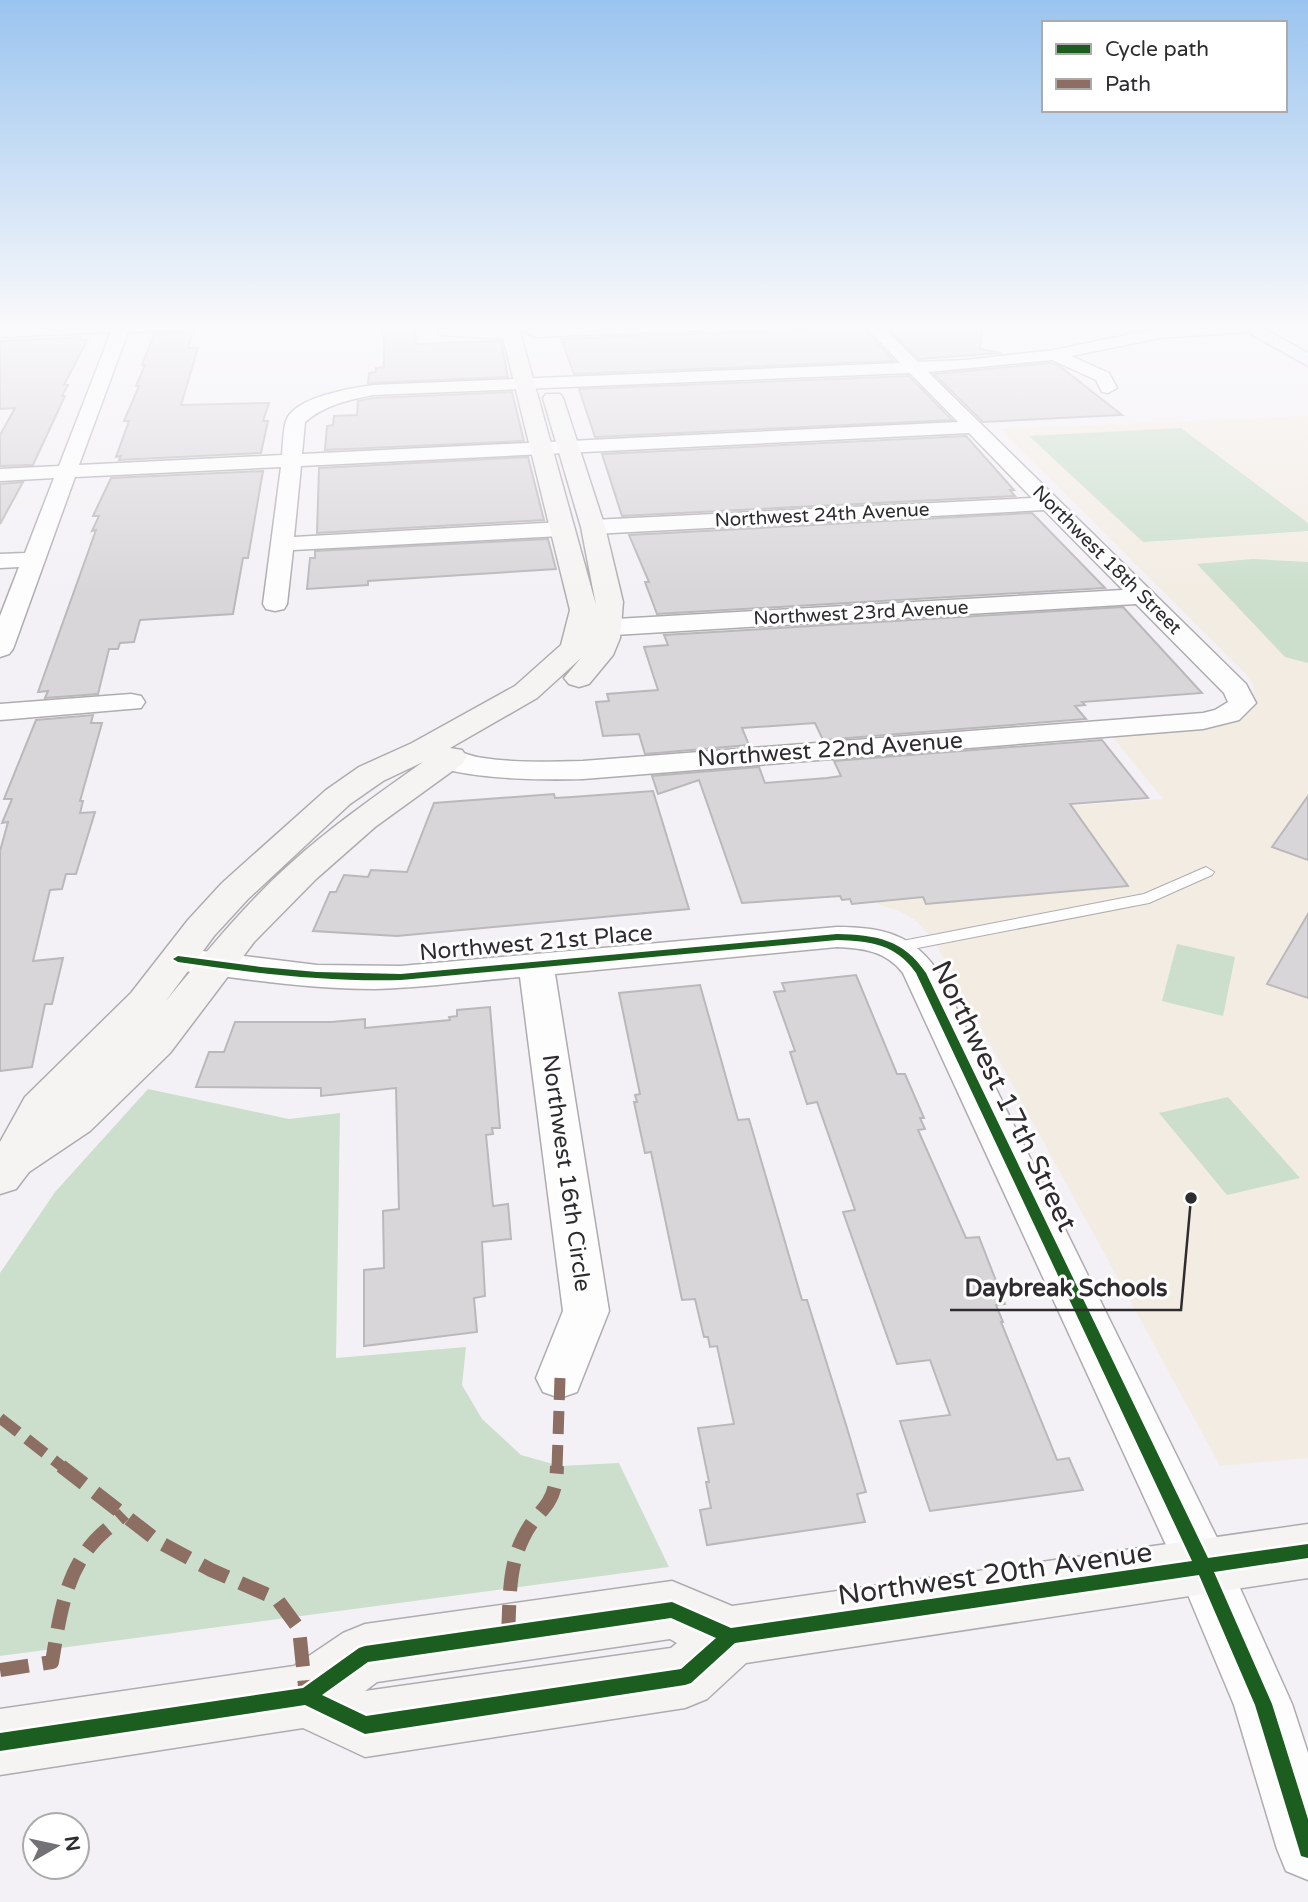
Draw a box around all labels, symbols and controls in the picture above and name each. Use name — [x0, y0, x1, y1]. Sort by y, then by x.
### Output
legend — [1042, 21, 1287, 112]
text: Cycle path — [1105, 37, 1209, 62]
text: Path — [1105, 72, 1151, 97]
street label: Northwest 18th Street — [1028, 481, 1186, 639]
street label: Northwest 24th Avenue — [714, 498, 930, 532]
street label: Northwest 23rd Avenue — [753, 596, 969, 630]
street label: Northwest 22nd Avenue — [696, 727, 964, 773]
street label: Northwest 21st Place — [418, 919, 654, 967]
street label: Northwest 17th Street — [924, 955, 1084, 1237]
street label: Northwest 16th Circle — [535, 1053, 597, 1293]
callout: Daybreak Schools — [950, 1265, 1181, 1310]
text: Daybreak Schools — [964, 1274, 1168, 1303]
street label: Northwest 20th Avenue — [836, 1535, 1154, 1613]
north arrow — [21, 1811, 91, 1881]
text: N — [60, 1834, 84, 1853]

